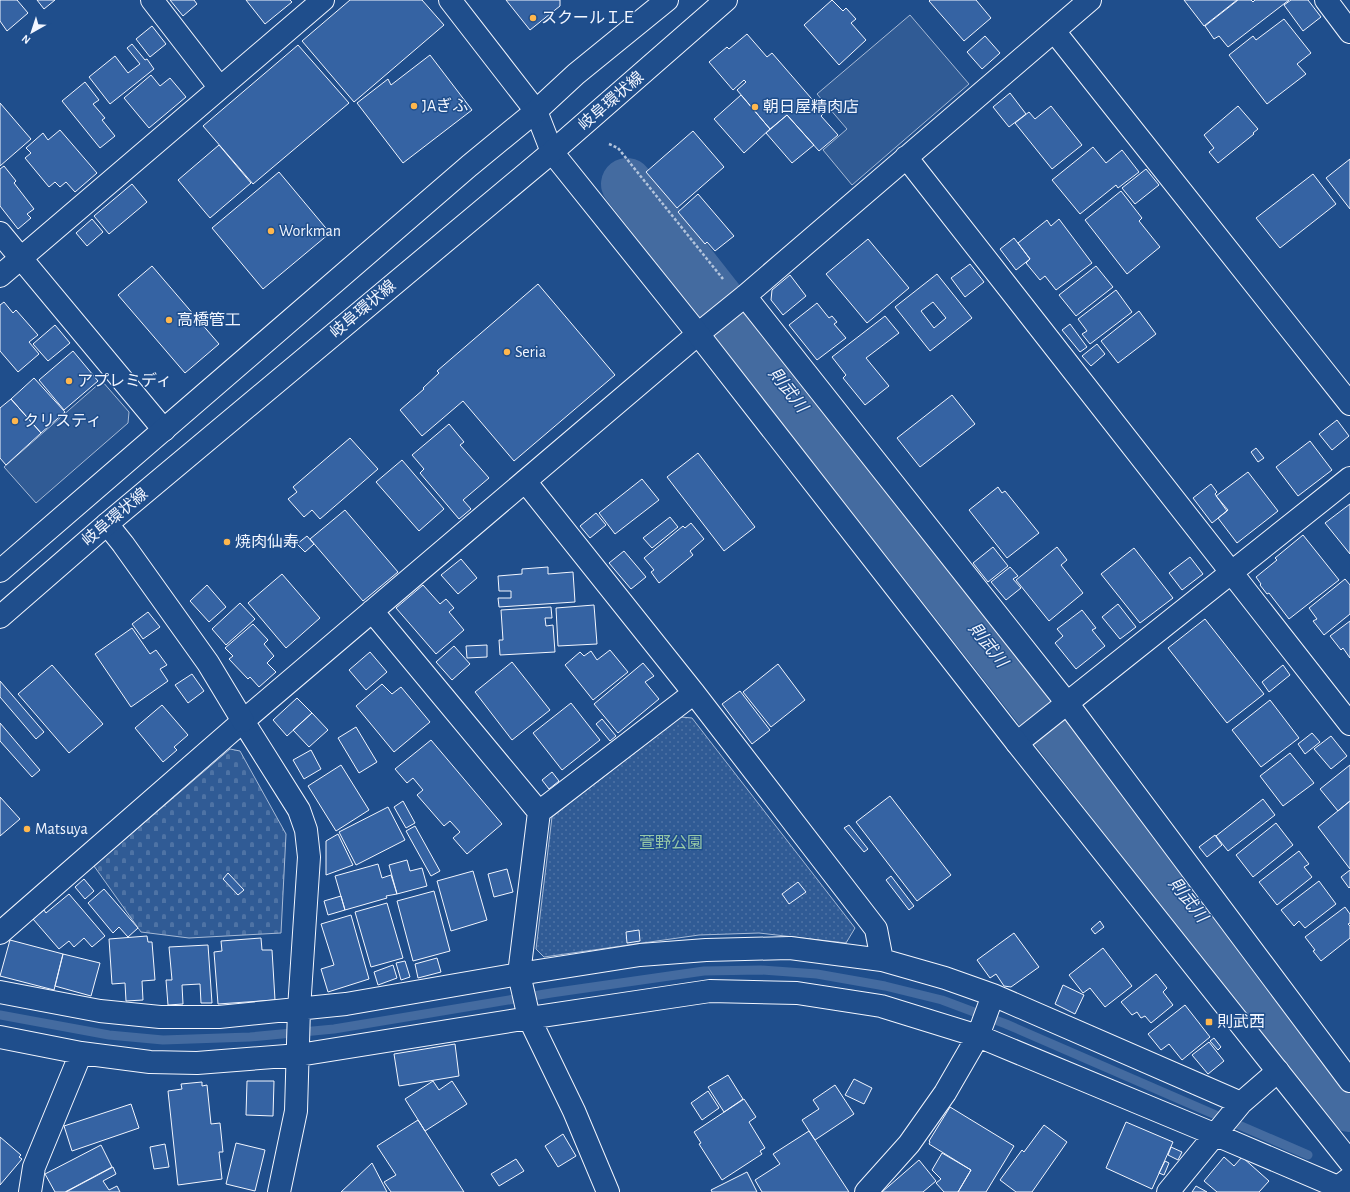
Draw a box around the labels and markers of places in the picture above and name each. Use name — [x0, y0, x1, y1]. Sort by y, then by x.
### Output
place label: スクールＩＥ — [541, 10, 637, 26]
marker: スクールＩＥ — [528, 13, 538, 23]
place label: JAぎふ — [422, 97, 468, 114]
place label: 朝日屋精肉店 — [763, 98, 859, 115]
marker: JAぎふ — [409, 101, 419, 111]
marker: 朝日屋精肉店 — [750, 102, 760, 112]
place label: Workman — [279, 223, 341, 239]
marker: Workman — [266, 226, 276, 236]
place label: 高橋管工 — [177, 311, 241, 328]
marker: 高橋管工 — [164, 315, 174, 325]
place label: Seria — [515, 344, 546, 360]
marker: Seria — [502, 347, 512, 357]
place label: アプレミディ — [77, 372, 172, 389]
marker: アプレミディ — [64, 376, 74, 386]
place label: クリスティ — [23, 413, 102, 429]
marker: クリスティ — [10, 416, 20, 426]
place label: 焼肉仙寿 — [235, 533, 299, 550]
marker: 焼肉仙寿 — [222, 537, 232, 547]
place label: Matsuya — [35, 821, 88, 838]
marker: Matsuya — [22, 824, 32, 834]
place label: 則武西 — [1217, 1014, 1265, 1030]
marker: 則武西 — [1204, 1017, 1214, 1027]

